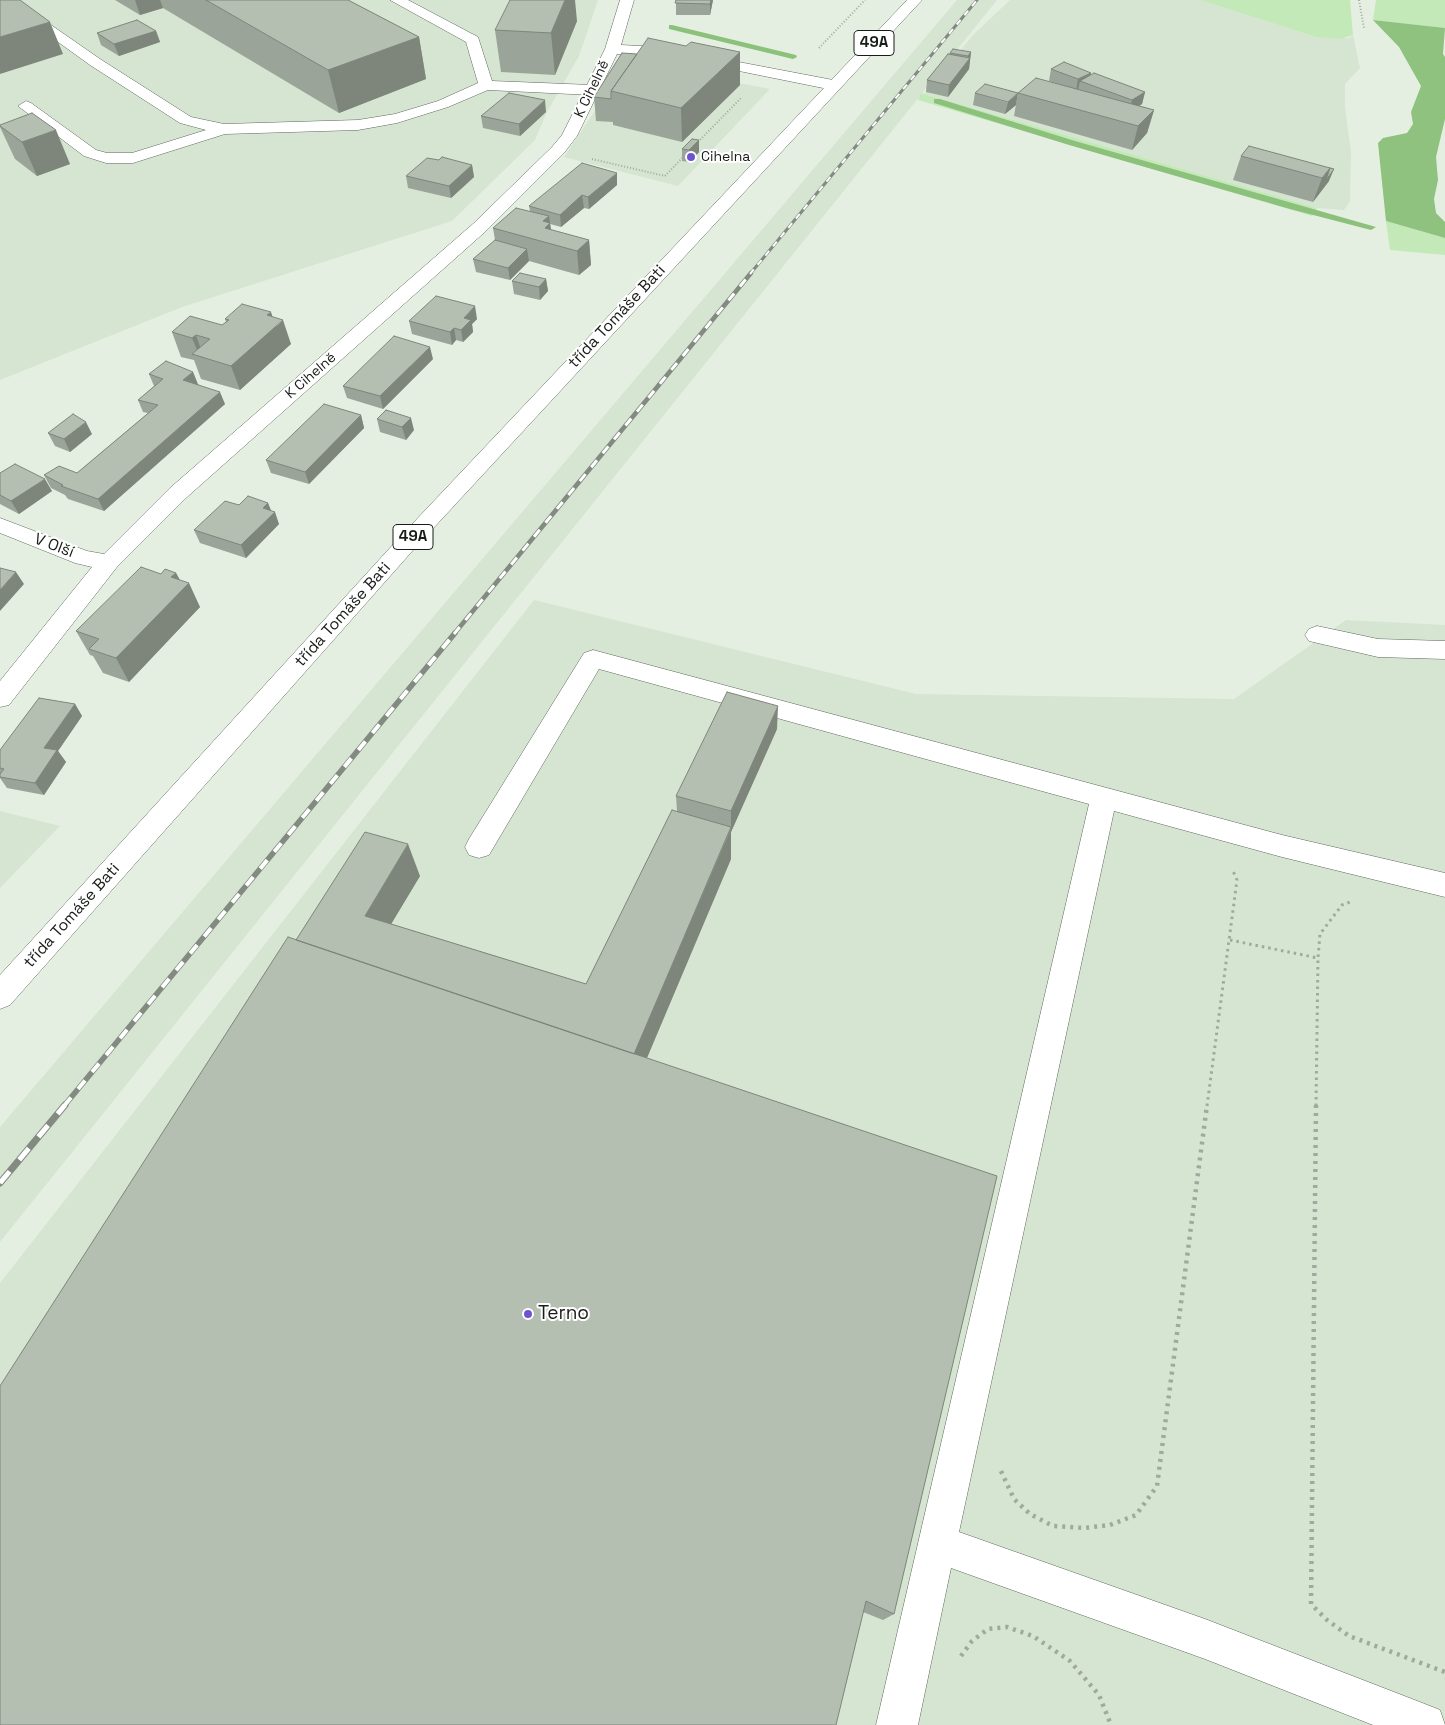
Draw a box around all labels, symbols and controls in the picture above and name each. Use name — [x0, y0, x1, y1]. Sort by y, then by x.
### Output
road number: 49A — [854, 30, 894, 56]
street label: K Cihelně — [571, 58, 613, 120]
place label: Cihelna — [701, 149, 750, 165]
marker: Cihelna — [685, 151, 697, 163]
street label: třída Tomáše Bati — [564, 261, 670, 373]
street label: K Cihelně — [282, 349, 340, 403]
road number: 49A — [393, 524, 433, 550]
street label: V Olší — [31, 530, 77, 562]
street label: třída Tomáše Bati — [291, 559, 395, 671]
street label: třída Tomáše Bati — [20, 860, 124, 972]
place label: Terno — [538, 1303, 589, 1325]
marker: Terno — [522, 1308, 534, 1320]

